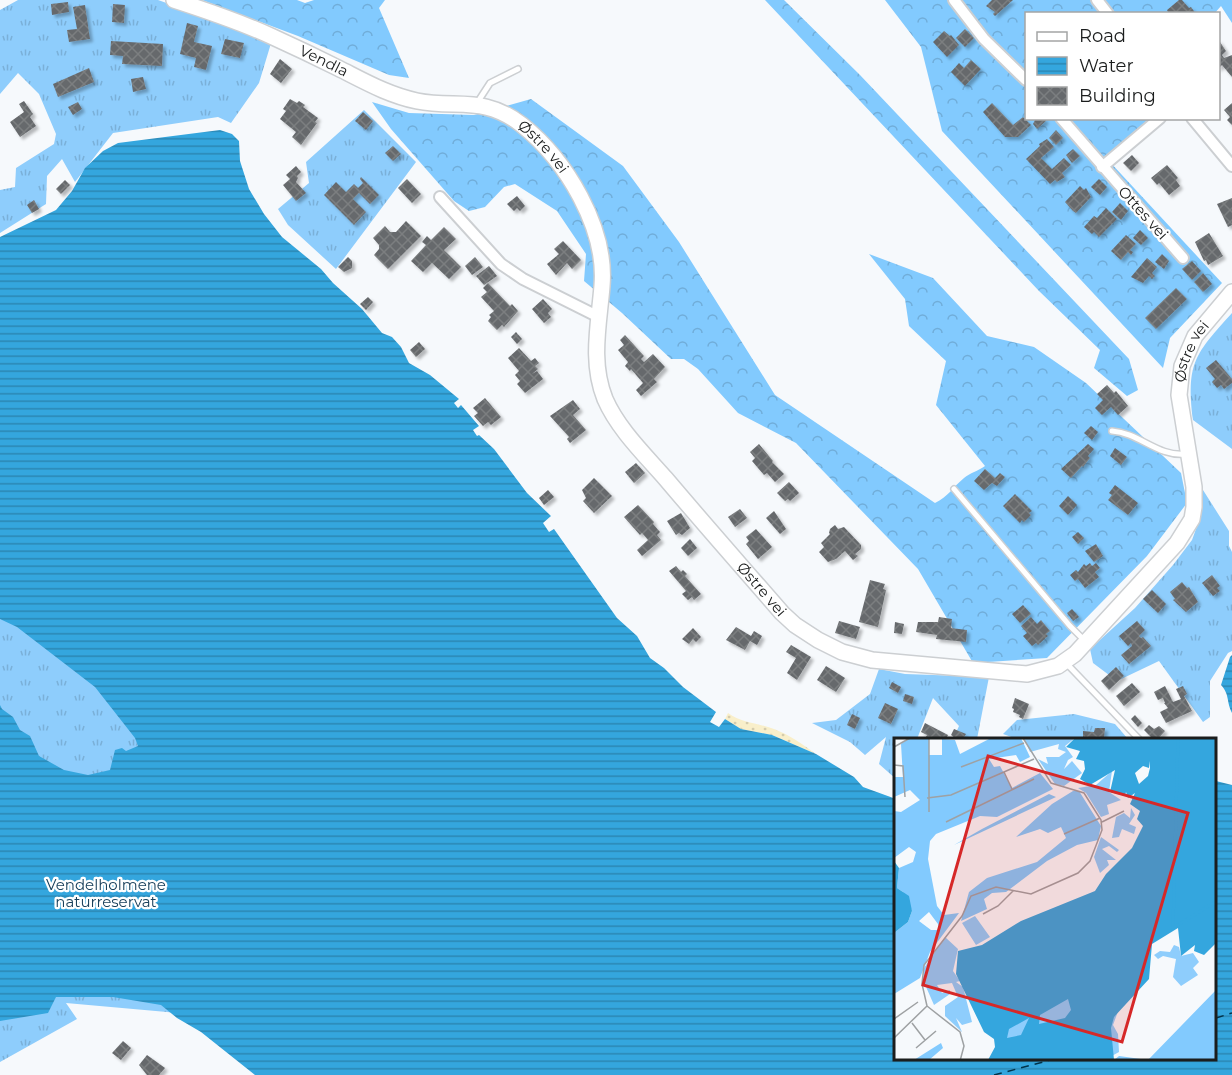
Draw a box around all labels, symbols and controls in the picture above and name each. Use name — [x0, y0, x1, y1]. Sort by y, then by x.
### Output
legend — [1025, 12, 1220, 120]
text: Road — [1079, 25, 1126, 47]
street label: Vendla — [297, 41, 352, 81]
text: Water — [1079, 55, 1134, 77]
text: Building — [1079, 85, 1156, 107]
street label: Østre vei — [514, 116, 573, 177]
street label: Ottes vei — [1114, 182, 1172, 243]
street label: Østre vei — [1170, 317, 1213, 383]
street label: Østre vei — [733, 558, 791, 620]
inset map — [894, 738, 1217, 1060]
park label: Vendelholmene naturreservat — [46, 875, 166, 911]

